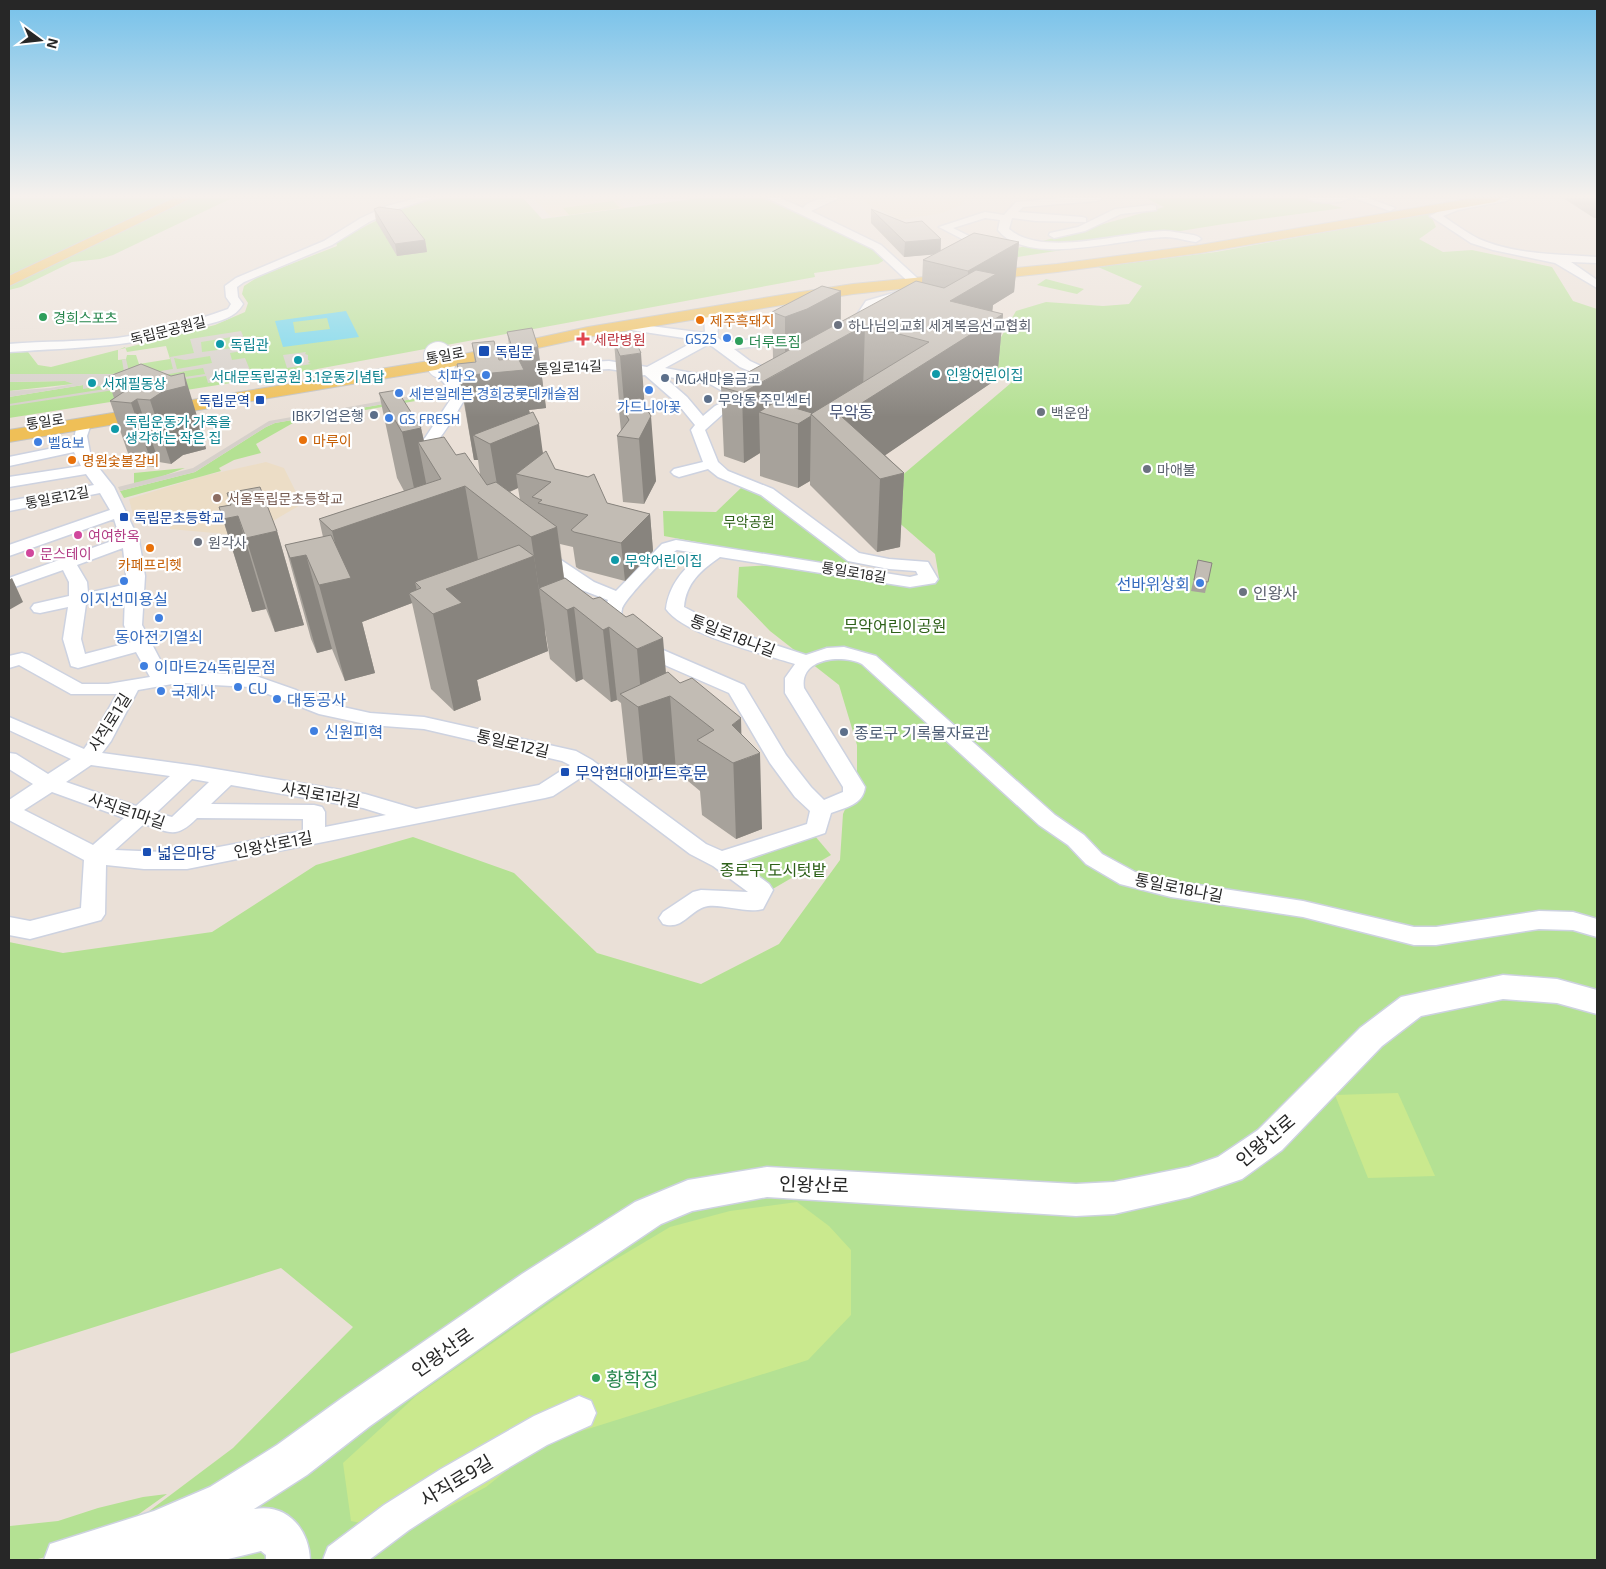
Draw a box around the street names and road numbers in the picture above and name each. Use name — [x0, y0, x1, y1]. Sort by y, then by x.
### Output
street label: 독립문공원길 — [128, 312, 208, 348]
street label: 통일로 — [424, 343, 466, 367]
street label: 통일로14길 — [536, 357, 602, 377]
street label: 통일로 — [25, 410, 66, 432]
street label: 통일로12길 — [23, 482, 91, 512]
street label: 통일로18길 — [820, 558, 888, 586]
street label: 통일로18나길 — [688, 610, 778, 660]
street label: 사직로1길 — [84, 689, 134, 755]
street label: 통일로12길 — [475, 725, 551, 761]
street label: 사직로1라길 — [280, 778, 362, 810]
street label: 사직로1마길 — [86, 788, 168, 832]
street label: 인왕산로1길 — [232, 827, 314, 861]
street label: 통일로18나길 — [1133, 869, 1225, 905]
street label: 인왕산로 — [1231, 1109, 1299, 1171]
street label: 인왕산로 — [779, 1171, 849, 1197]
street label: 인왕산로 — [407, 1323, 477, 1381]
street label: 사직로9길 — [415, 1449, 497, 1511]

